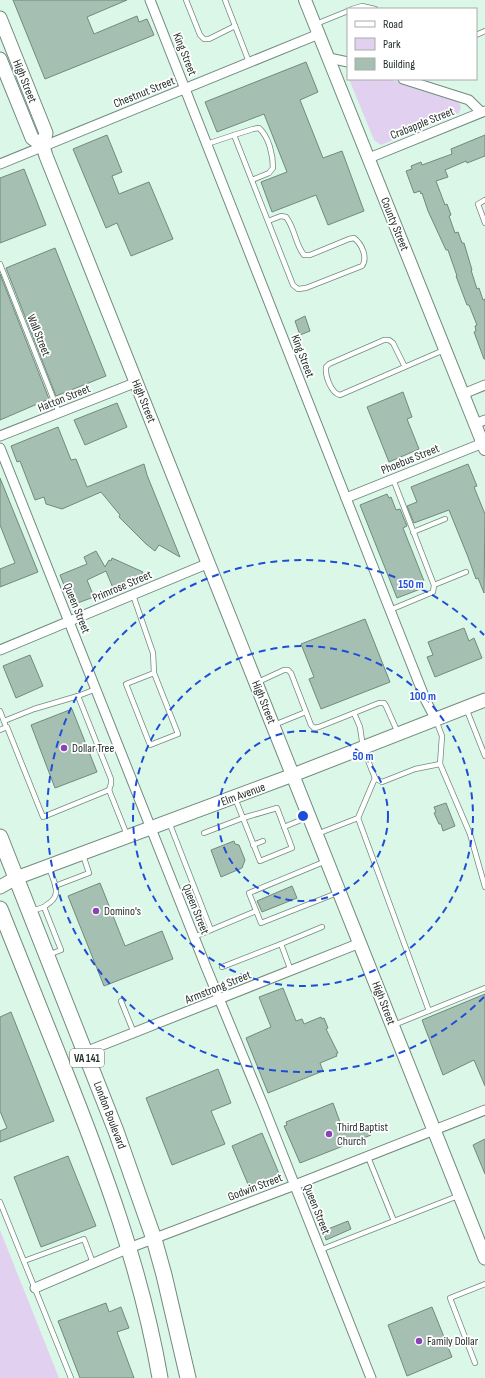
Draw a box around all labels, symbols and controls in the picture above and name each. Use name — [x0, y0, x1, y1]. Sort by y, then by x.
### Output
legend — [347, 8, 477, 80]
text: Road — [383, 17, 403, 32]
street label: King Street — [169, 31, 200, 78]
text: Park — [383, 37, 401, 52]
street label: High Street — [9, 57, 40, 105]
text: Building — [383, 57, 415, 72]
street label: Chestnut Street — [111, 73, 177, 112]
street label: Crabapple Street — [388, 104, 457, 143]
street label: County Street — [377, 195, 412, 253]
street label: Wall Street — [23, 312, 54, 359]
street label: King Street — [287, 333, 318, 380]
street label: High Street — [128, 377, 159, 425]
street label: Hatton Street — [36, 381, 93, 416]
street label: Phoebus Street — [379, 441, 442, 478]
street label: Primrose Street — [90, 567, 154, 606]
text: 150 m — [398, 577, 424, 592]
street label: Queen Street — [60, 581, 94, 636]
street label: High Street — [248, 678, 279, 726]
text: 100 m — [410, 689, 436, 704]
place label: Dollar Tree — [72, 741, 114, 756]
marker: Dollar Tree — [59, 743, 69, 753]
text: 50 m — [353, 749, 373, 764]
street label: Elm Avenue — [219, 779, 268, 809]
centre of rings — [296, 809, 310, 823]
street label: Queen Street — [179, 882, 213, 937]
place label: Domino's — [104, 904, 141, 919]
marker: Domino's — [91, 906, 101, 916]
street label: Armstrong Street — [182, 967, 254, 1008]
street label: High Street — [368, 979, 399, 1027]
road number: VA 141 — [70, 1049, 104, 1067]
street label: London Boulevard — [90, 1079, 129, 1151]
place label: Third Baptist Church — [337, 1120, 388, 1149]
marker: Third Baptist Church — [324, 1129, 334, 1139]
street label: Godwin Street — [226, 1170, 285, 1205]
street label: Queen Street — [300, 1182, 334, 1237]
place label: Family Dollar — [427, 1334, 479, 1349]
marker: Family Dollar — [414, 1336, 424, 1346]

